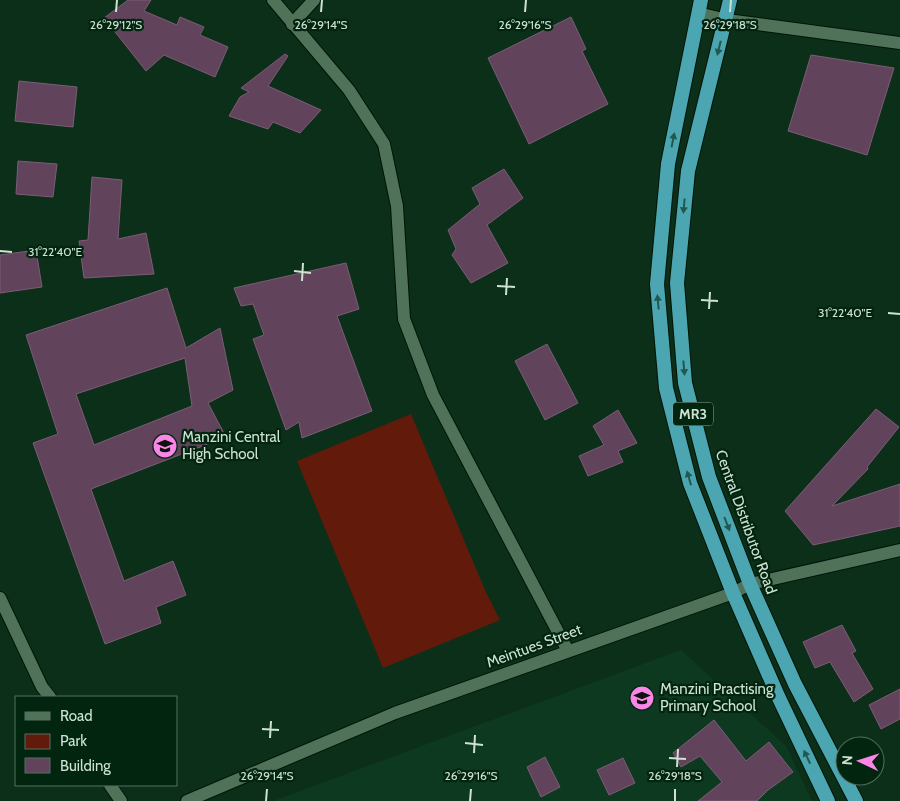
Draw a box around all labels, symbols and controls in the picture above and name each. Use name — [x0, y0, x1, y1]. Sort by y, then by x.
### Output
text: 26°29'12"S — [90, 17, 142, 32]
text: 26°29'14"S — [294, 17, 348, 32]
text: 26°29'16"S — [498, 17, 552, 32]
text: 26°29'18"S — [703, 17, 757, 32]
one-way arrow — [715, 40, 723, 55]
one-way arrow — [669, 132, 677, 148]
one-way arrow — [680, 198, 688, 214]
text: 31°22'40"E — [28, 244, 82, 259]
one-way arrow — [654, 293, 662, 309]
text: 31°22'40"E — [818, 305, 872, 320]
one-way arrow — [680, 360, 688, 376]
road number: MR3 — [673, 402, 713, 426]
place label: Manzini Central High School — [182, 428, 281, 463]
school or university icon: Manzini Central High School — [152, 433, 178, 459]
street label: Central Distributor Road — [712, 447, 780, 597]
one-way arrow — [685, 471, 693, 486]
one-way arrow — [723, 517, 731, 532]
street label: Meintues Street — [484, 620, 584, 672]
place label: Manzini Practising Primary School — [660, 680, 774, 715]
school or university icon: Manzini Practising Primary School — [629, 685, 655, 711]
legend — [15, 696, 178, 786]
text: Road — [60, 707, 93, 725]
text: Park — [60, 732, 87, 750]
north arrow — [835, 736, 885, 786]
one-way arrow — [803, 750, 811, 764]
text: N — [838, 755, 856, 766]
text: Building — [60, 757, 111, 775]
text: 26°29'14"S — [240, 768, 294, 783]
text: 26°29'16"S — [444, 768, 498, 783]
text: 26°29'18"S — [648, 768, 702, 783]

